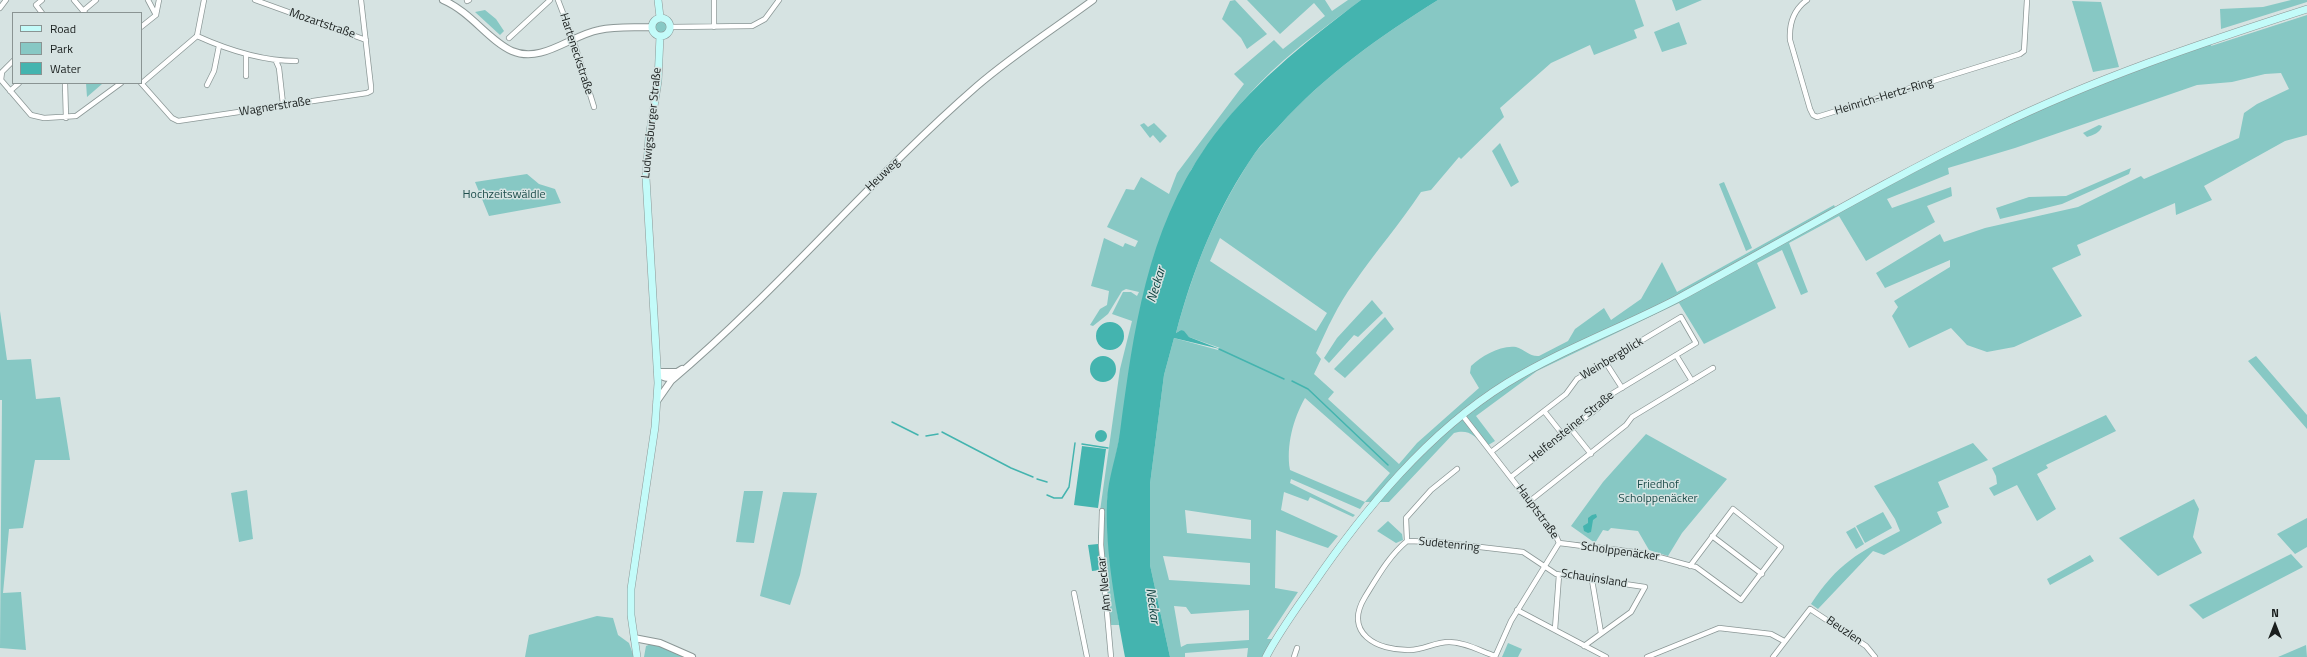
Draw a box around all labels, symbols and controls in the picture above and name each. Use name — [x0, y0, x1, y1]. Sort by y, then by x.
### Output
street label: Mozartstraße — [287, 6, 357, 42]
street label: Harteneckstraße — [556, 11, 596, 97]
legend — [12, 12, 142, 84]
text: Road — [50, 19, 76, 38]
text: Park — [50, 39, 73, 58]
text: Water — [50, 59, 81, 78]
street label: Ludwigsburger Straße — [639, 67, 665, 179]
street label: Heinrich-Hertz-Ring — [1833, 75, 1935, 119]
street label: Wagnerstraße — [238, 94, 312, 120]
street label: Heuweg — [863, 155, 903, 195]
park label: Hochzeitswäldle — [463, 188, 545, 202]
water label: Neckar — [1144, 266, 1170, 304]
street label: Weinbergblick — [1578, 335, 1646, 383]
street label: Helfensteiner Straße — [1527, 388, 1617, 466]
park label: Friedhof Scholppenäcker — [1618, 478, 1698, 506]
street label: Hauptstraße — [1512, 482, 1562, 542]
street label: Sudetenring — [1418, 535, 1480, 555]
street label: Scholppenäcker — [1580, 539, 1660, 565]
street label: Am Neckar — [1095, 556, 1115, 612]
street label: Schauinsland — [1560, 567, 1628, 591]
water label: Neckar — [1142, 587, 1162, 625]
north arrow — [2255, 605, 2295, 645]
text: N — [2271, 605, 2279, 621]
street label: Beuzlen — [1823, 614, 1865, 648]

